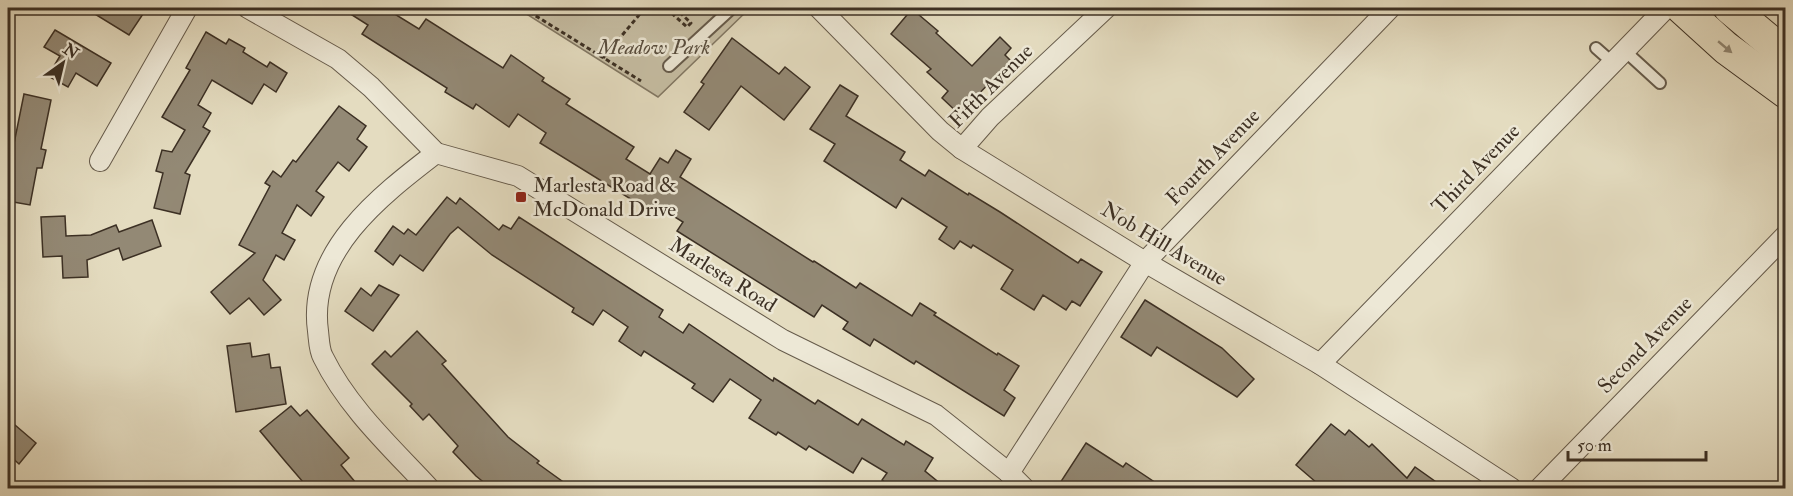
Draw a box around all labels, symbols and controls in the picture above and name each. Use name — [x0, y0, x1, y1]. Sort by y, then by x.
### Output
north arrow — [33, 33, 93, 93]
park label: Meadow Park — [596, 34, 710, 61]
street label: Fifth Avenue — [943, 38, 1039, 134]
text: N — [58, 39, 83, 64]
one-way arrow — [1717, 40, 1732, 53]
street label: Fourth Avenue — [1160, 103, 1266, 211]
street label: Third Avenue — [1426, 118, 1526, 220]
place label: Marlesta Road & McDonald Drive — [533, 172, 677, 223]
marker: Marlesta Road & McDonald Drive — [514, 190, 528, 204]
street label: Nob Hill Avenue — [1096, 196, 1232, 292]
street label: Marlesta Road — [664, 231, 782, 319]
street label: Second Avenue — [1592, 290, 1698, 399]
scale bar — [1568, 424, 1706, 462]
text: 50 m — [1577, 434, 1612, 457]

